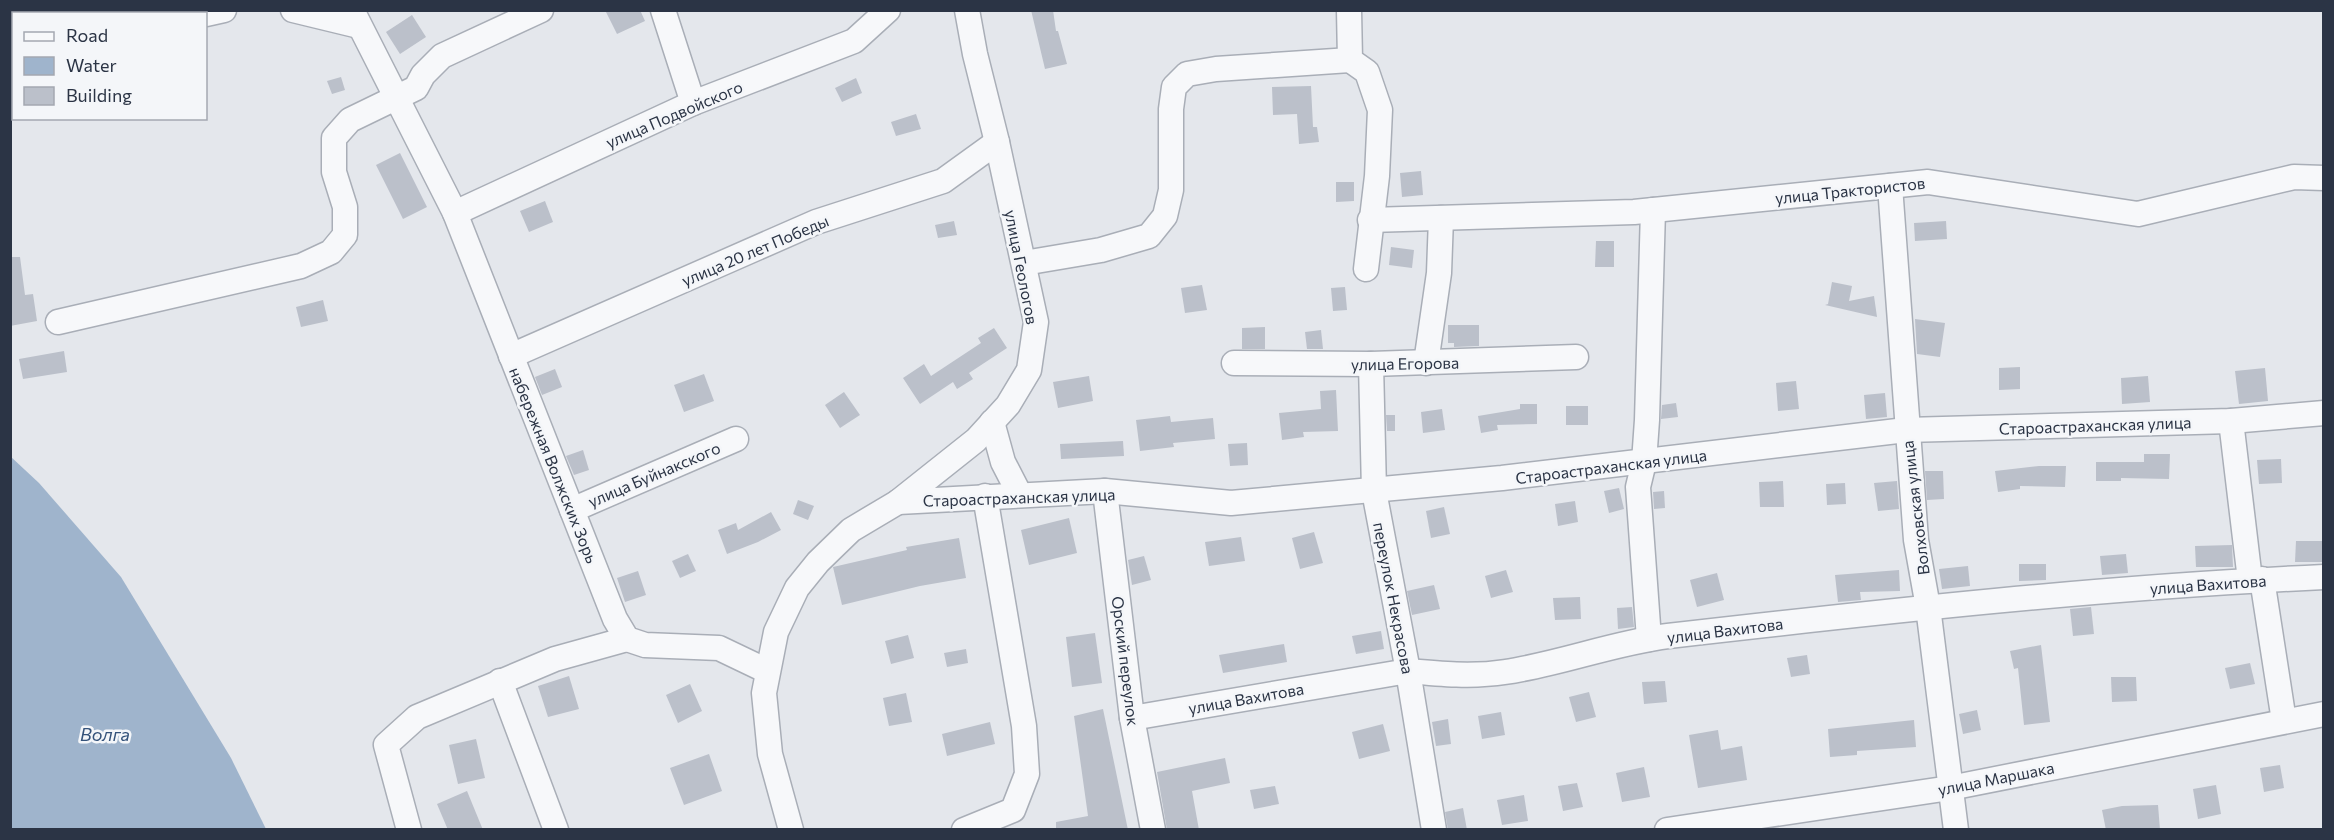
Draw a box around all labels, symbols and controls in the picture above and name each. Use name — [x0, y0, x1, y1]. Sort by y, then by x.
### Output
legend — [12, 12, 207, 120]
text: Road — [66, 24, 108, 46]
text: Water — [66, 54, 117, 76]
street label: улица Подвойского — [603, 77, 745, 151]
text: Building — [66, 84, 132, 106]
street label: улица Трактористов — [1774, 173, 1926, 207]
street label: улица Геологов — [1002, 208, 1042, 326]
street label: улица 20 лет Победы — [679, 210, 831, 290]
street label: улица Егорова — [1351, 353, 1459, 373]
street label: набережная Волжских Зорь — [506, 364, 602, 566]
street label: Староастраханская улица — [1998, 412, 2192, 438]
street label: улица Буйнакского — [585, 438, 723, 510]
street label: Волховская улица — [1897, 440, 1933, 576]
street label: Староастраханская улица — [1514, 445, 1708, 487]
street label: Староастраханская улица — [922, 484, 1116, 510]
street label: переулок Некрасова — [1370, 520, 1418, 676]
street label: улица Вахитова — [2149, 570, 2267, 598]
street label: Орский переулок — [1109, 595, 1143, 727]
street label: улица Вахитова — [1666, 613, 1784, 647]
street label: улица Вахитова — [1187, 678, 1305, 718]
water label: Волга — [80, 723, 130, 745]
street label: улица Маршака — [1936, 757, 2056, 799]

